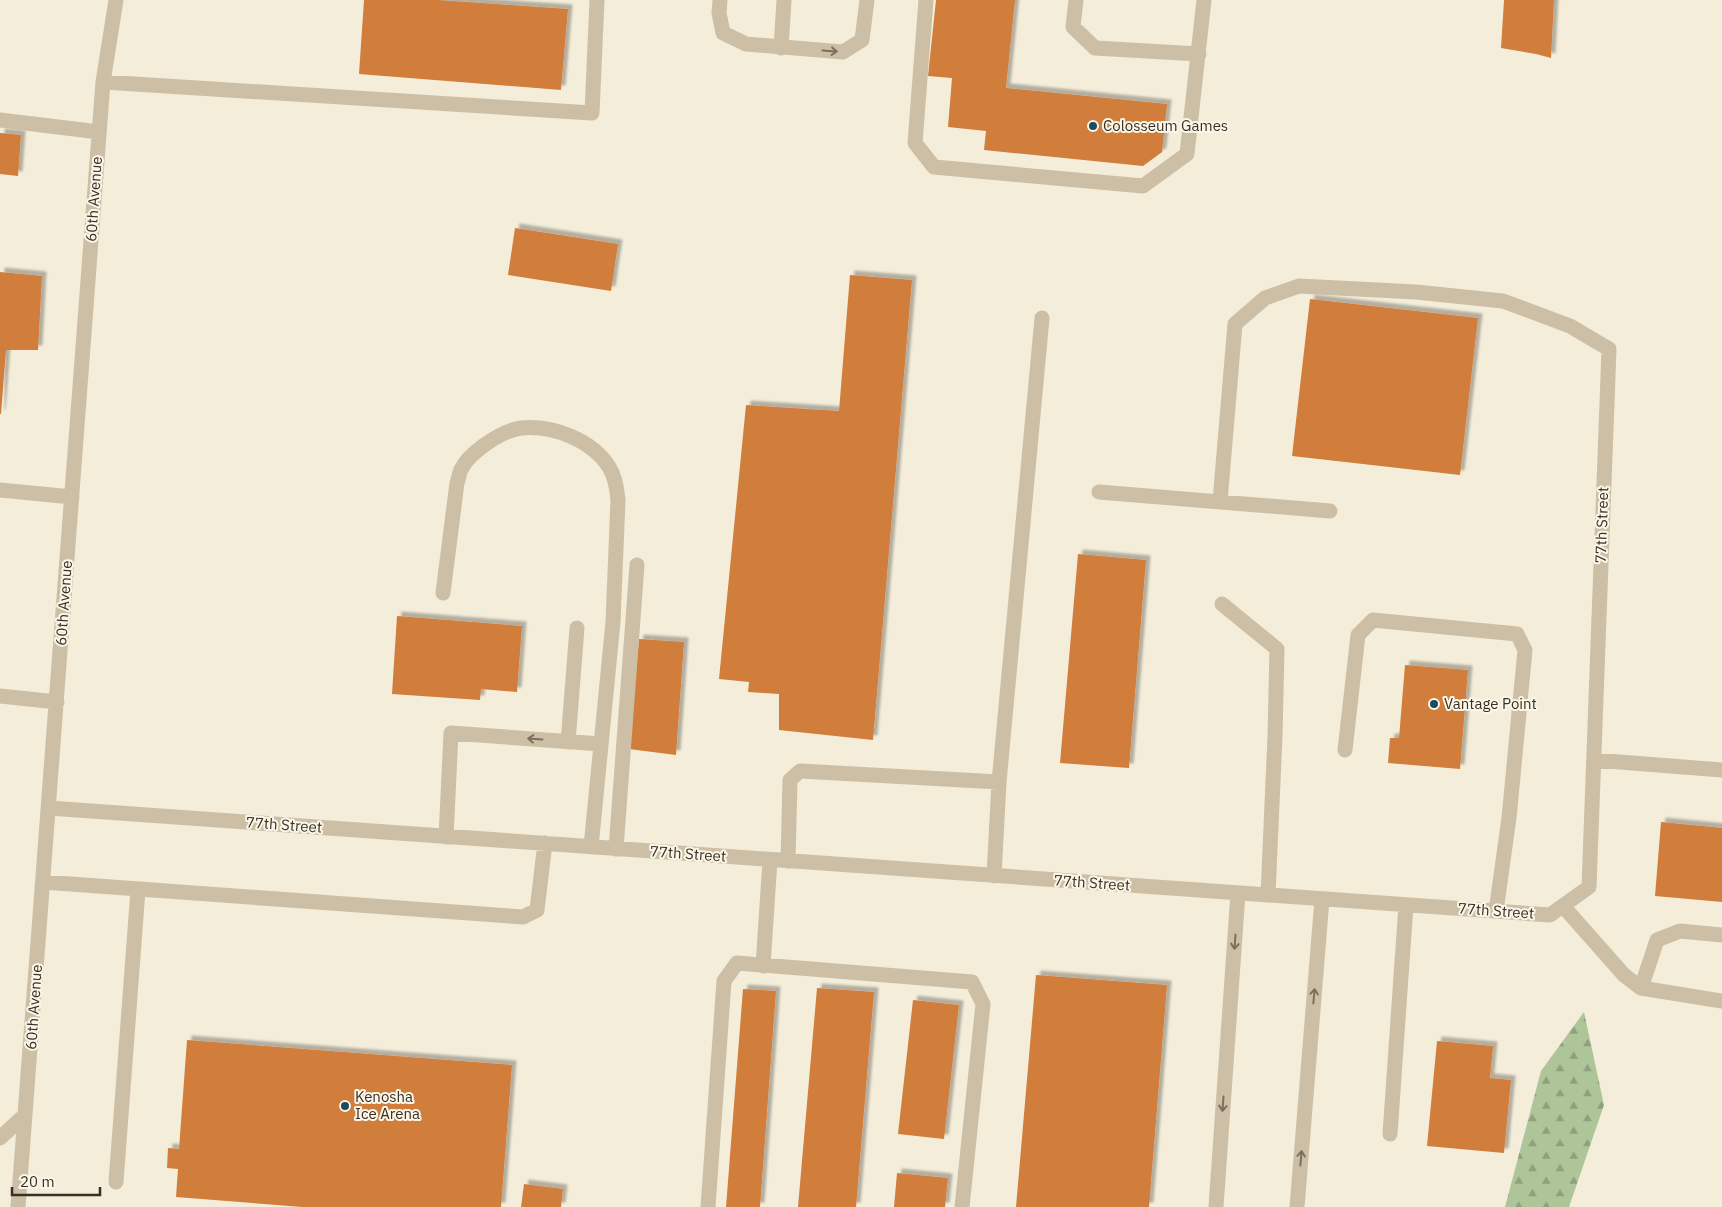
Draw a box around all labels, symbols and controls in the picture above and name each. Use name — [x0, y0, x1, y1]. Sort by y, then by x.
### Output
one-way arrow — [822, 46, 838, 56]
place label: Colosseum Games — [1103, 116, 1228, 135]
marker: Colosseum Games — [1087, 120, 1099, 132]
street label: 60th Avenue — [81, 156, 106, 242]
street label: 77th Street — [1591, 486, 1612, 564]
street label: 60th Avenue — [51, 560, 76, 646]
place label: Vantage Point — [1444, 694, 1537, 713]
marker: Vantage Point — [1428, 698, 1440, 710]
one-way arrow — [527, 735, 543, 744]
street label: 77th Street — [245, 812, 323, 837]
street label: 77th Street — [649, 841, 727, 866]
street label: 77th Street — [1053, 870, 1131, 895]
street label: 77th Street — [1457, 898, 1535, 923]
one-way arrow — [1230, 934, 1239, 950]
street label: 60th Avenue — [21, 964, 46, 1050]
one-way arrow — [1310, 989, 1319, 1005]
place label: Kenosha Ice Arena — [355, 1087, 420, 1123]
one-way arrow — [1218, 1096, 1228, 1112]
marker: Kenosha Ice Arena — [339, 1100, 351, 1112]
one-way arrow — [1296, 1151, 1306, 1167]
scale bar — [12, 1164, 100, 1196]
text: 20 m — [20, 1172, 55, 1191]

